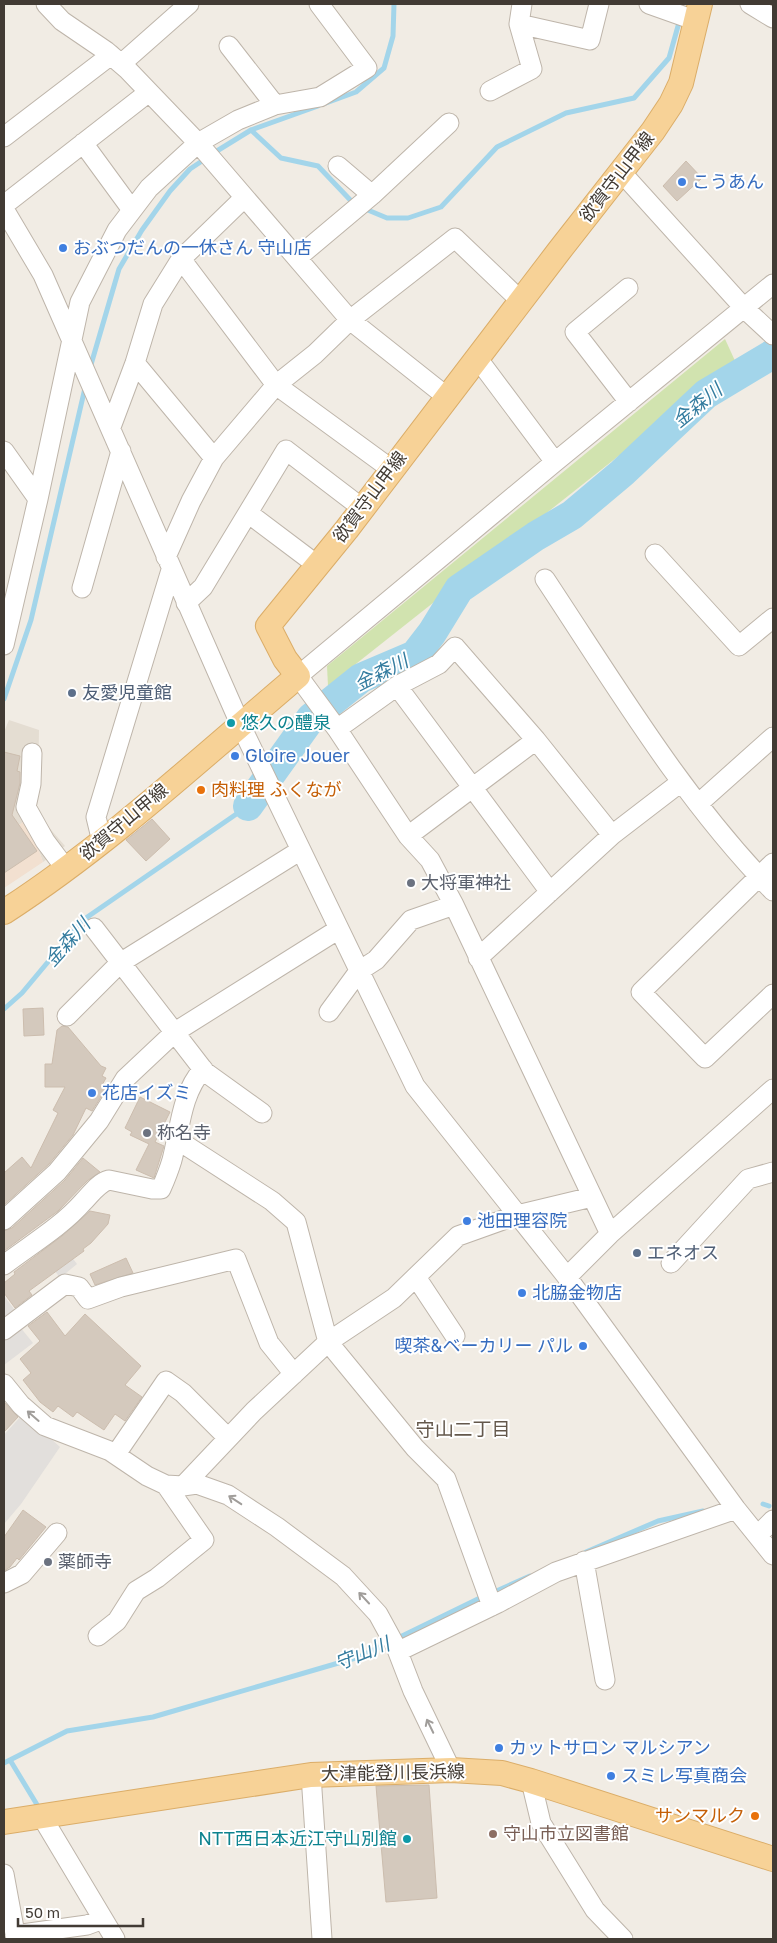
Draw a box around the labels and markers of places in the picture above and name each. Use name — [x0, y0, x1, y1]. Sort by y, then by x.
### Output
place label: こうあん — [692, 170, 764, 192]
marker: こうあん — [676, 176, 688, 188]
place label: おぶつだんの一休さん 守山店 — [73, 236, 312, 258]
marker: おぶつだんの一休さん 守山店 — [57, 242, 69, 254]
place label: 友愛児童館 — [82, 681, 172, 703]
marker: 友愛児童館 — [66, 687, 78, 699]
place label: 悠久の醴泉 — [241, 711, 331, 733]
marker: 悠久の醴泉 — [225, 717, 237, 729]
place label: Gloire Jouer — [245, 744, 350, 766]
marker: Gloire Jouer — [229, 750, 241, 762]
place label: 肉料理 ふくなが — [211, 778, 342, 800]
marker: 肉料理 ふくなが — [195, 784, 207, 796]
place label: 大将軍神社 — [421, 871, 511, 893]
marker: 大将軍神社 — [405, 877, 417, 889]
place label: 花店イズミ — [102, 1081, 191, 1103]
marker: 花店イズミ — [86, 1087, 98, 1099]
place label: 称名寺 — [157, 1121, 211, 1143]
marker: 称名寺 — [141, 1127, 153, 1139]
place label: 池田理容院 — [477, 1209, 567, 1231]
marker: 池田理容院 — [461, 1215, 473, 1227]
place label: エネオス — [647, 1241, 719, 1263]
marker: エネオス — [631, 1247, 643, 1259]
place label: 北脇金物店 — [532, 1281, 622, 1303]
marker: 北脇金物店 — [516, 1287, 528, 1299]
place label: 喫茶&ベーカリー パル — [394, 1334, 573, 1356]
marker: 喫茶&ベーカリー パル — [577, 1340, 589, 1352]
place label: 薬師寺 — [58, 1550, 112, 1572]
marker: 薬師寺 — [42, 1556, 54, 1568]
place label: カットサロン マルシアン — [509, 1736, 711, 1758]
marker: カットサロン マルシアン — [493, 1742, 505, 1754]
place label: スミレ写真商会 — [621, 1764, 747, 1786]
marker: スミレ写真商会 — [605, 1770, 617, 1782]
place label: サンマルク — [655, 1804, 745, 1826]
marker: サンマルク — [749, 1810, 761, 1822]
place label: 守山市立図書館 — [503, 1822, 629, 1844]
place label: NTT西日本近江守山別館 — [198, 1827, 397, 1849]
marker: 守山市立図書館 — [487, 1828, 499, 1840]
marker: NTT西日本近江守山別館 — [401, 1833, 413, 1845]

